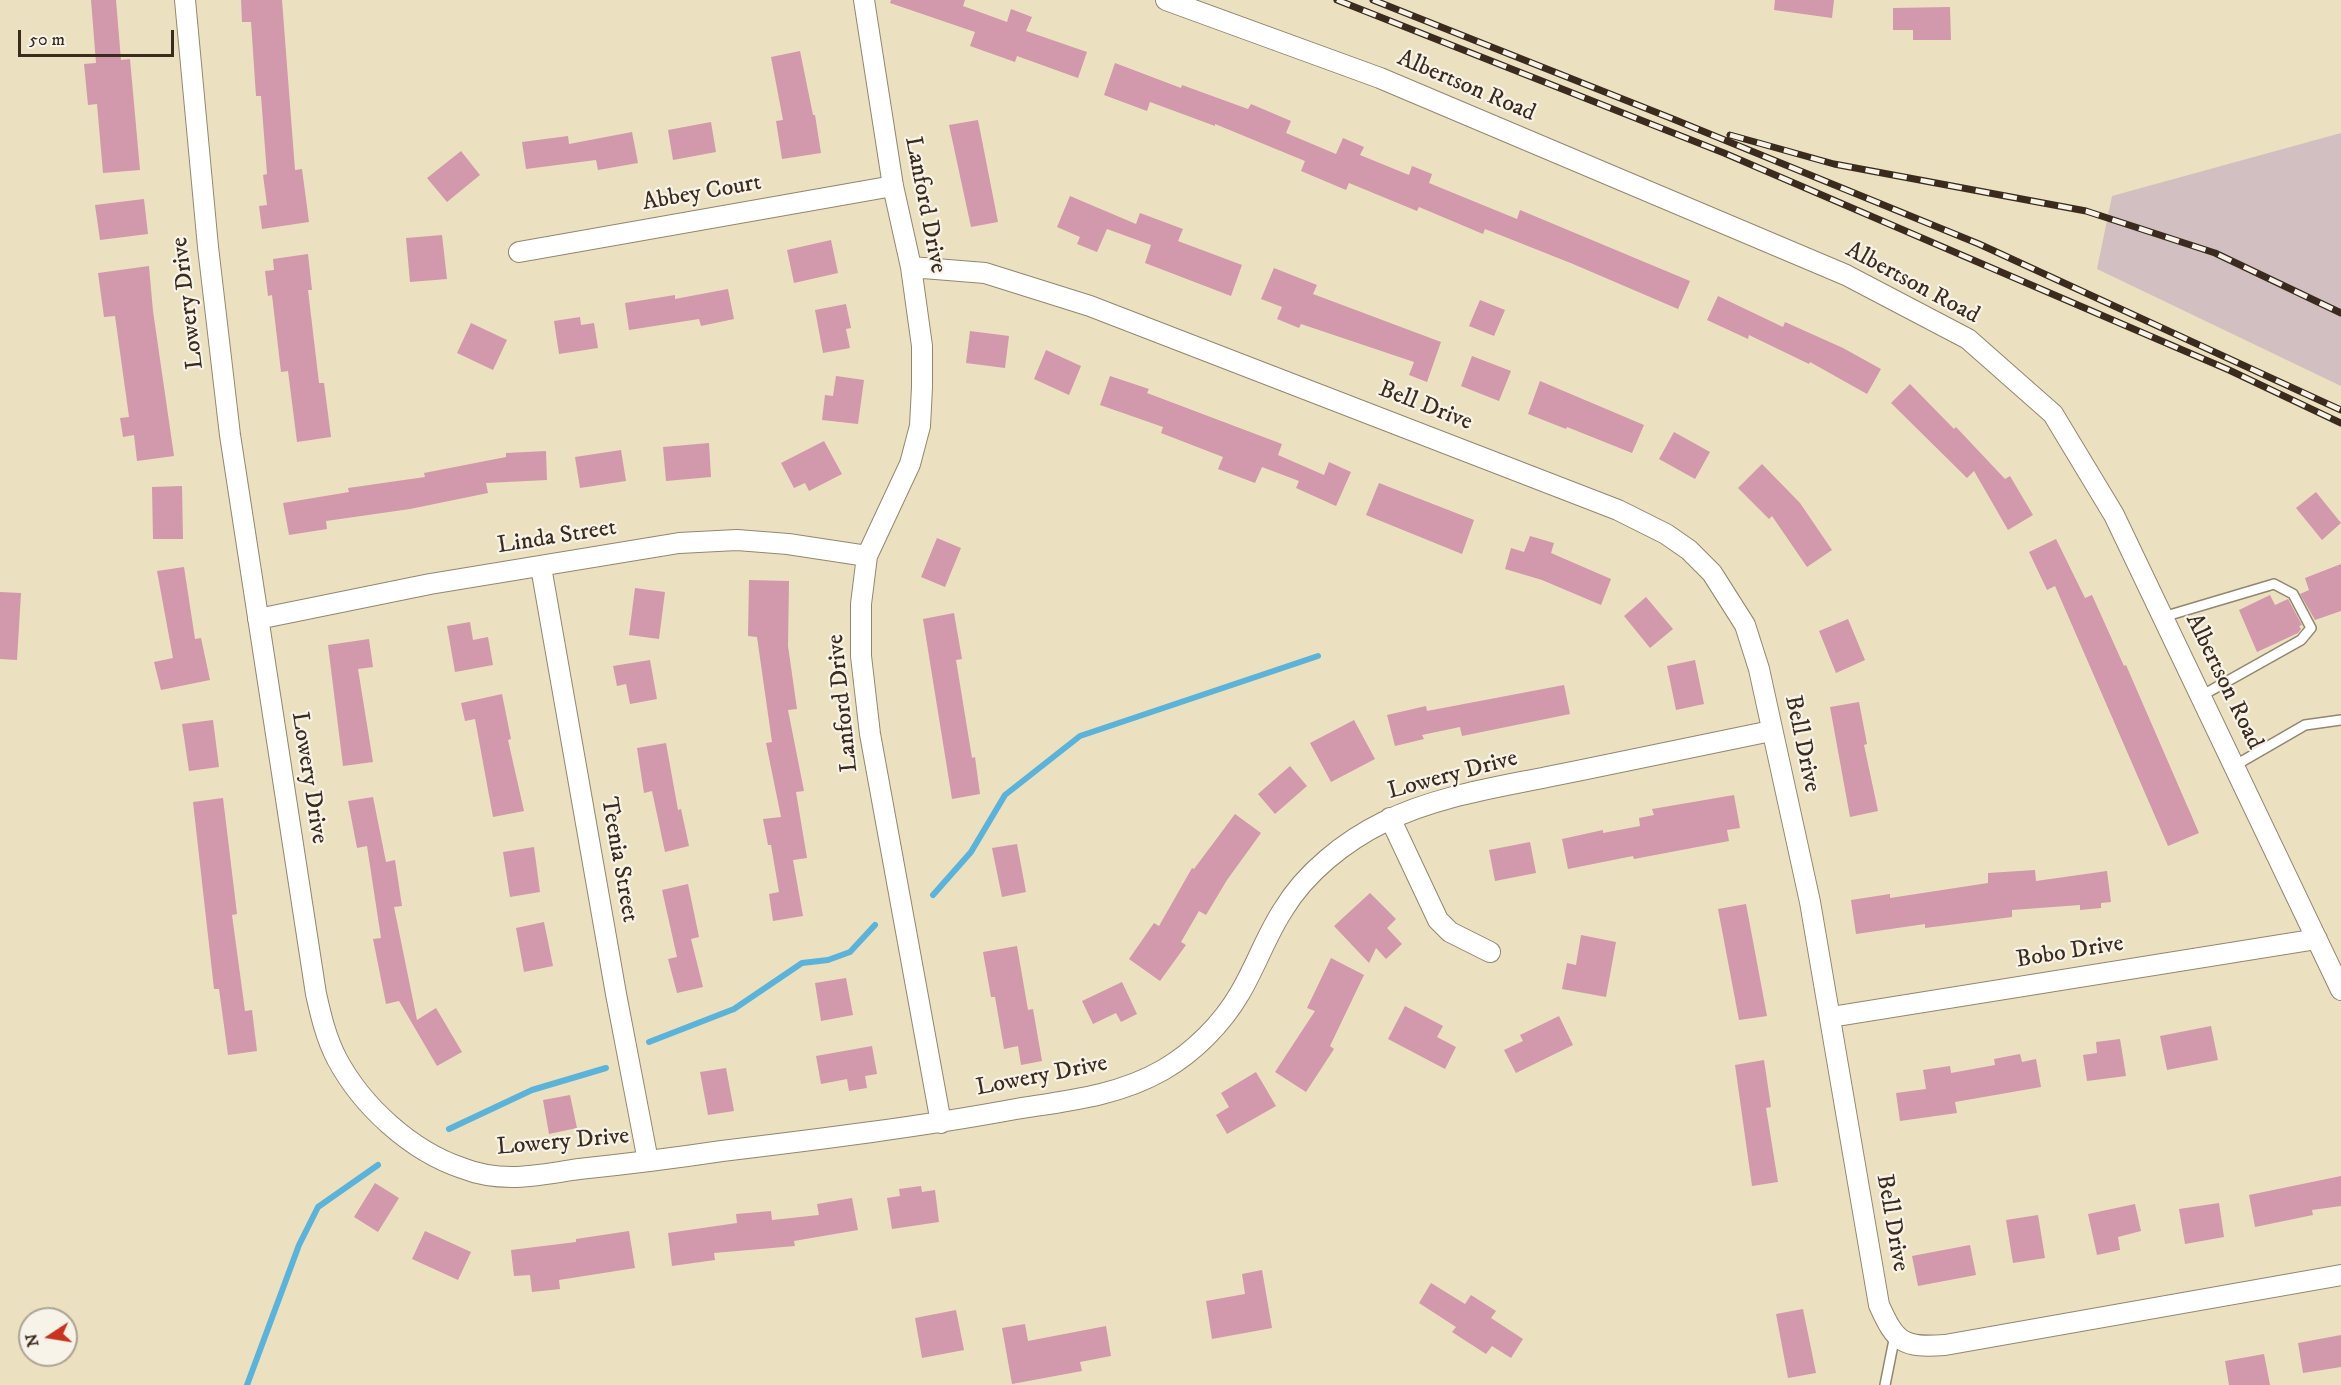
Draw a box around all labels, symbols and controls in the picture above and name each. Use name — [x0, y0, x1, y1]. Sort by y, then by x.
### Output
scale bar — [21, 18, 177, 56]
text: 50 m — [29, 29, 65, 51]
street label: Albertson Road — [1393, 45, 1539, 129]
street label: Lanford Drive — [897, 134, 951, 276]
street label: Abbey Court — [640, 169, 764, 219]
street label: Lowery Drive — [167, 235, 211, 371]
street label: Albertson Road — [1840, 237, 1984, 331]
street label: Bell Drive — [1374, 376, 1476, 438]
street label: Linda Street — [495, 514, 619, 562]
street label: Albertson Road — [2178, 609, 2268, 755]
street label: Lanford Drive — [822, 633, 866, 773]
street label: Bell Drive — [1777, 693, 1825, 795]
street label: Lowery Drive — [283, 710, 333, 846]
street label: Lowery Drive — [1385, 745, 1521, 807]
street label: Teenia Street — [593, 795, 643, 925]
street label: Bobo Drive — [2014, 930, 2126, 976]
street label: Lowery Drive — [974, 1050, 1110, 1104]
street label: Lowery Drive — [495, 1123, 631, 1163]
street label: Bell Drive — [1868, 1172, 1914, 1274]
north arrow — [18, 1307, 78, 1367]
text: N — [21, 1332, 43, 1349]

